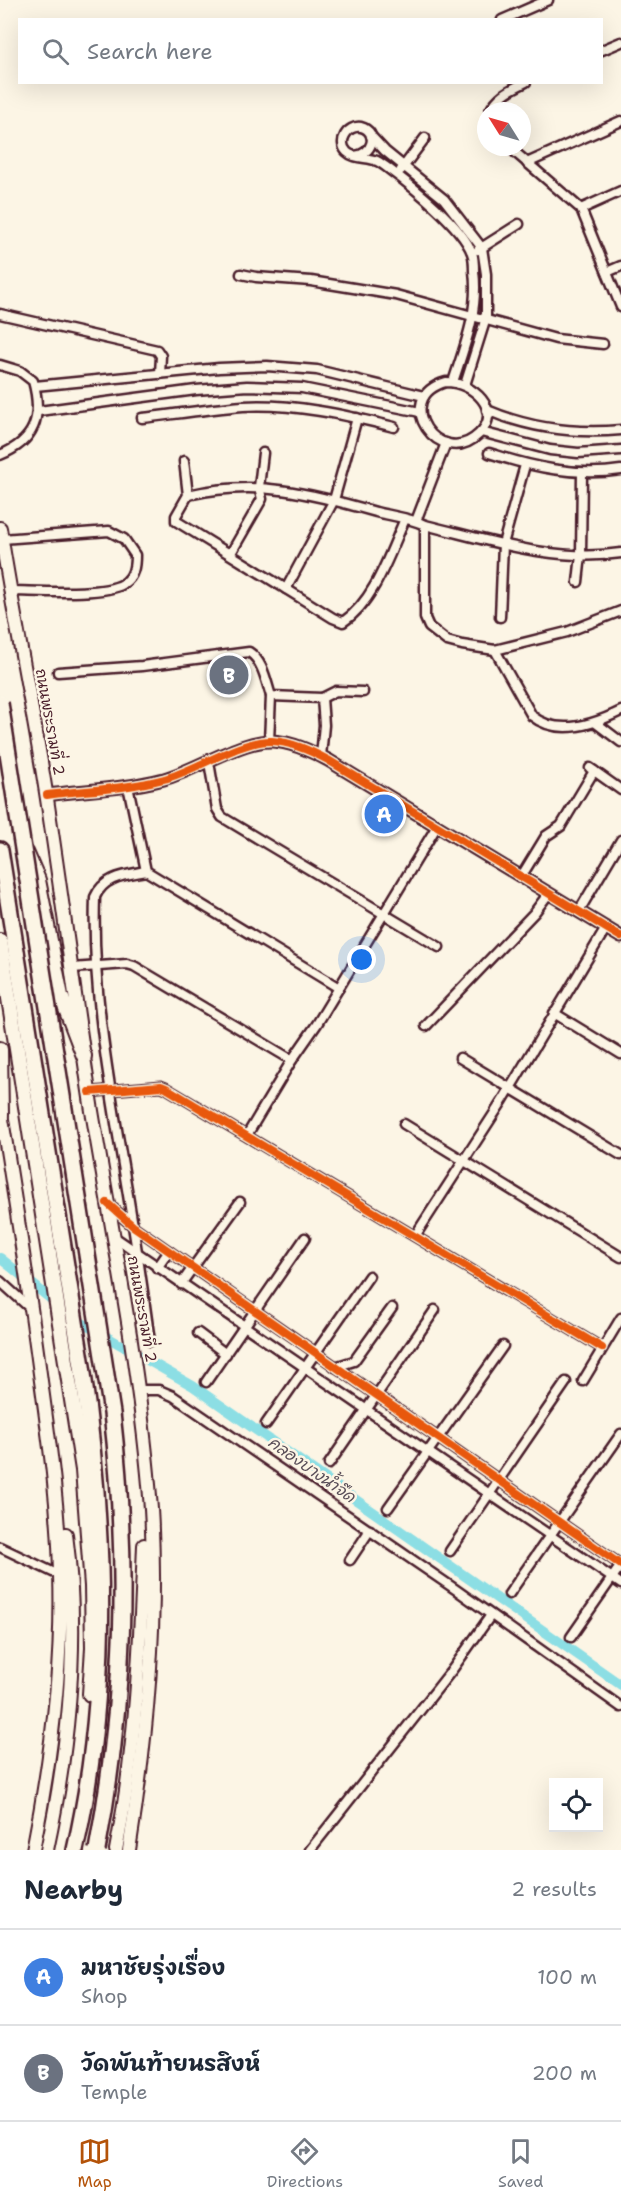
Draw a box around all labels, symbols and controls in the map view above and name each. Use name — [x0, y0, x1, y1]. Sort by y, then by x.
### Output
search box — [18, 18, 603, 84]
icon: search — [39, 35, 72, 68]
text: Search here — [87, 37, 213, 66]
north arrow — [477, 102, 531, 156]
pin: B — [210, 652, 248, 698]
street label: ถนนพระรามที่ 2 — [31, 666, 73, 777]
pin: A — [364, 792, 404, 836]
your location — [347, 945, 376, 974]
street label: ถนนพระรามที่ 2 — [123, 1253, 165, 1364]
water label: คลองบางน้ำจืด — [264, 1428, 362, 1508]
map controls — [549, 1778, 603, 1832]
button: locate — [549, 1778, 603, 1832]
text: Nearby — [24, 1872, 123, 1907]
text: 2 results — [511, 1876, 597, 1902]
text: มหาชัยรุ่งเรื่อง — [81, 1953, 225, 1982]
text: A — [36, 1964, 51, 1990]
text: 100 m — [537, 1964, 597, 1990]
text: Shop — [81, 1983, 128, 2009]
text: วัดพันท้ายนรสิงห์ — [81, 2049, 260, 2078]
text: B — [37, 2060, 50, 2086]
text: 200 m — [532, 2060, 597, 2086]
text: Temple — [81, 2079, 148, 2105]
tab: Map — [78, 2135, 112, 2192]
tab: Directions — [267, 2135, 343, 2192]
tab: Saved — [498, 2135, 544, 2192]

